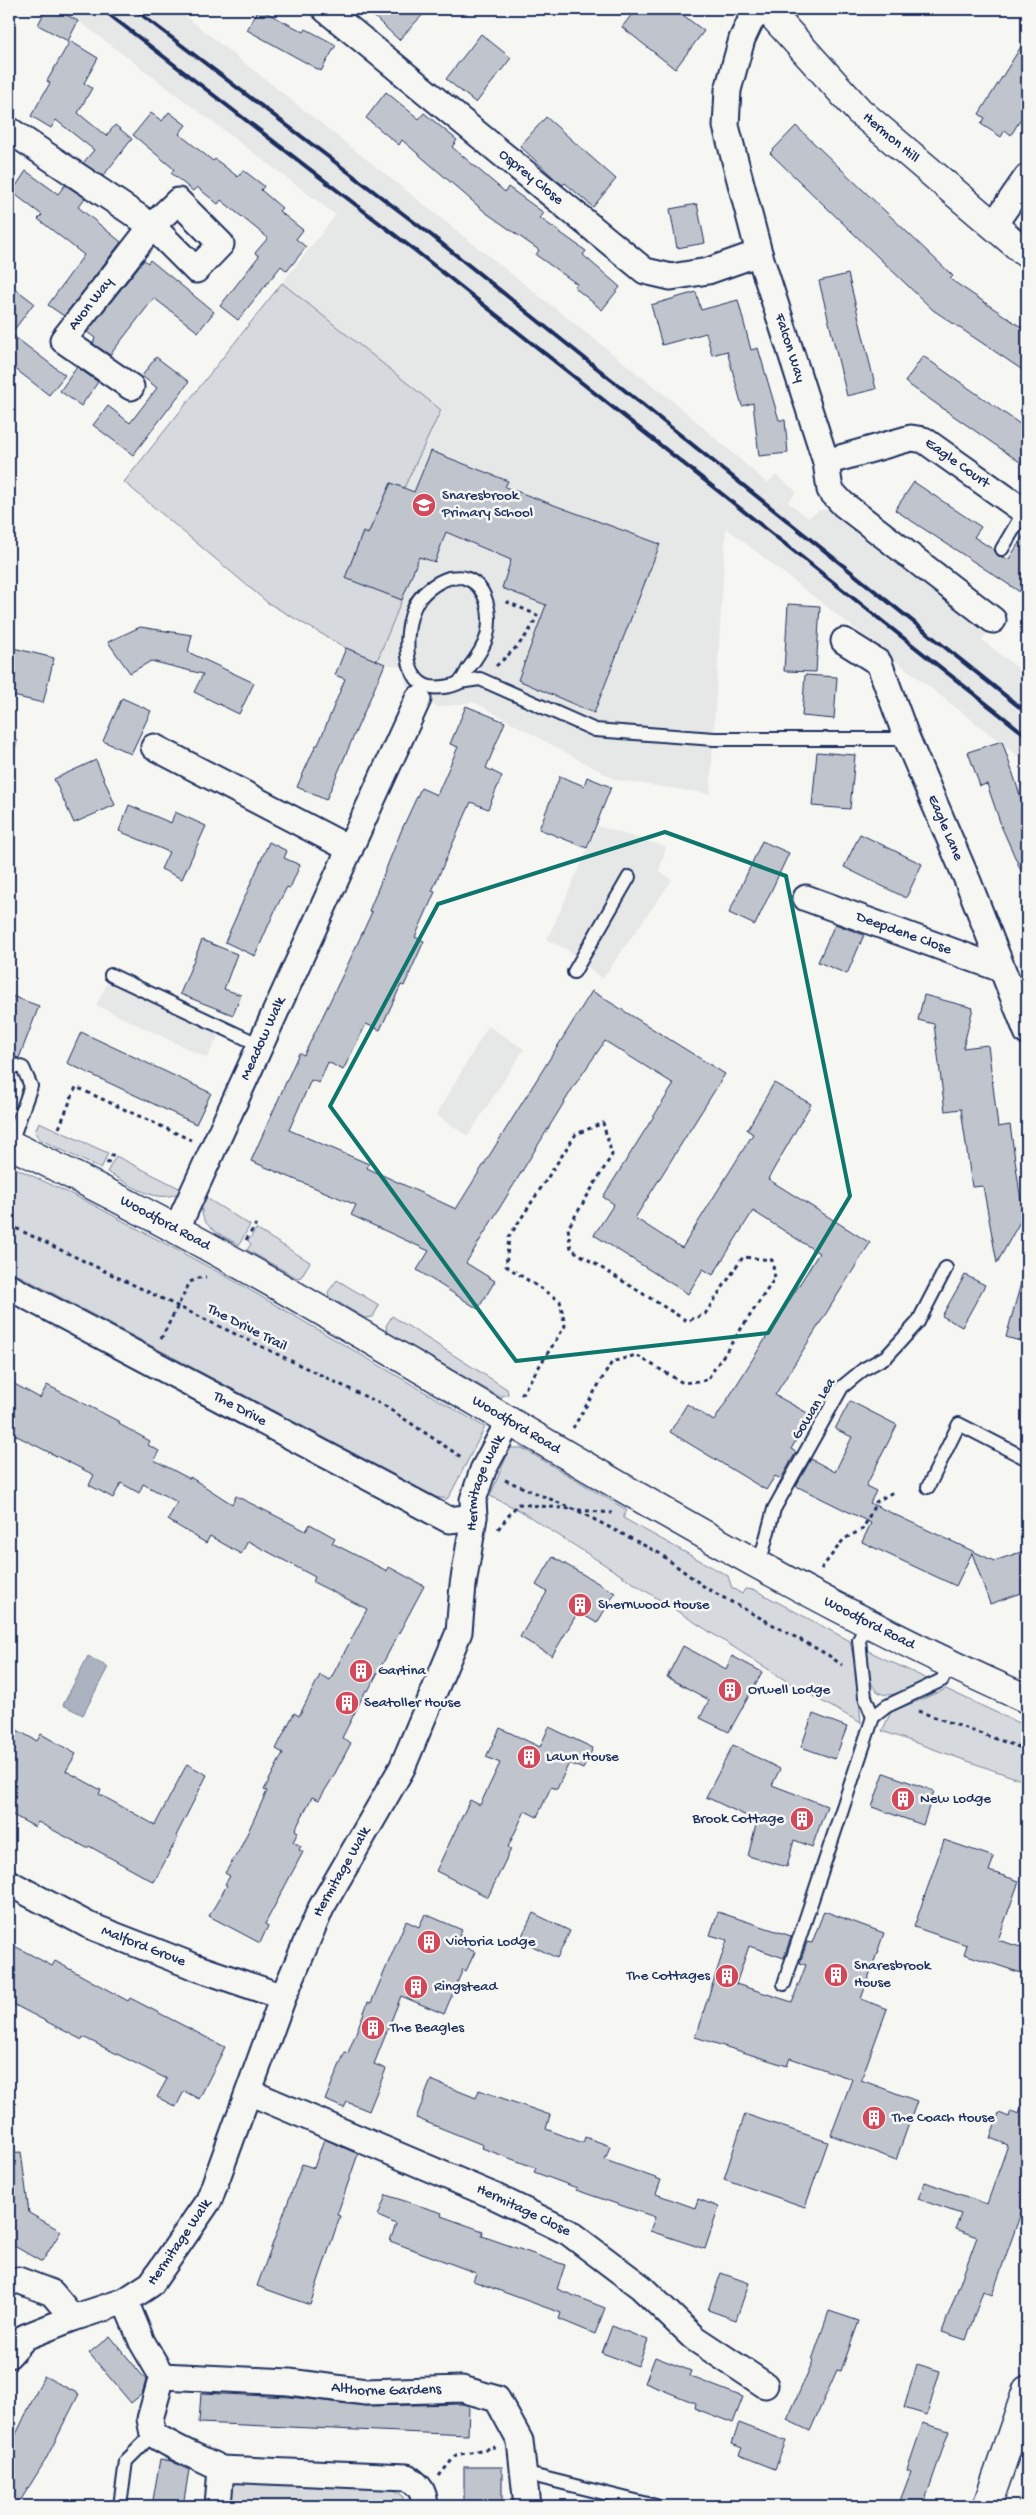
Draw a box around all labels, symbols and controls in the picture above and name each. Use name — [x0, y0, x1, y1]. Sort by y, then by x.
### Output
street label: Hermon Hill — [859, 109, 923, 167]
street label: Osprey Close — [495, 146, 567, 209]
street label: Avon Way — [65, 273, 118, 334]
street label: Falcon Way — [770, 310, 809, 385]
street label: Eagle Court — [921, 434, 994, 494]
place label: Snaresbrook Primary School — [441, 487, 533, 522]
school or university icon: Snaresbrook Primary School — [411, 492, 437, 518]
street label: Eagle Lane — [923, 792, 967, 864]
street label: Deepdene Close — [853, 908, 954, 959]
street label: Meadow Walk — [237, 993, 290, 1083]
street label: Woodford Road — [117, 1192, 214, 1256]
street label: The Drive Trail — [203, 1300, 290, 1356]
street label: Gowan Lea — [788, 1374, 840, 1443]
street label: The Drive — [209, 1387, 270, 1431]
street label: Woodford Road — [468, 1392, 565, 1459]
street label: Hermitage Walk — [463, 1431, 509, 1532]
building icon: Shernwood House — [567, 1592, 593, 1618]
street label: Woodford Road — [821, 1593, 919, 1655]
place label: Shernwood House — [598, 1596, 710, 1614]
building icon: Gartina — [348, 1658, 374, 1684]
place label: Gartina — [378, 1662, 427, 1680]
building icon: Orwell Lodge — [717, 1677, 743, 1703]
place label: Orwell Lodge — [748, 1681, 830, 1699]
building icon: Seatoller House — [334, 1690, 360, 1716]
place label: Seatoller House — [364, 1694, 461, 1712]
building icon: Lawn House — [516, 1744, 542, 1770]
place label: Lawn House — [546, 1748, 619, 1766]
building icon: New Lodge — [890, 1786, 916, 1812]
place label: New Lodge — [920, 1790, 991, 1808]
building icon: Brook Cottage — [789, 1806, 815, 1832]
place label: Brook Cottage — [691, 1810, 784, 1828]
street label: Hermitage Walk — [309, 1823, 376, 1920]
street label: Malford Grove — [99, 1922, 188, 1971]
building icon: Victoria Lodge — [416, 1929, 442, 1955]
place label: Victoria Lodge — [445, 1933, 536, 1951]
place label: Snaresbrook House — [854, 1957, 932, 1992]
building icon: Snaresbrook House — [823, 1962, 849, 1988]
building icon: The Cottages — [714, 1963, 740, 1989]
place label: The Cottages — [626, 1967, 710, 1985]
building icon: Ringstead — [403, 1974, 429, 2000]
place label: Ringstead — [434, 1978, 498, 1996]
building icon: The Beagles — [360, 2015, 386, 2041]
place label: The Beagles — [389, 2019, 464, 2037]
building icon: The Coach House — [861, 2105, 887, 2131]
place label: The Coach House — [891, 2109, 995, 2127]
street label: Hermitage Close — [474, 2181, 574, 2241]
street label: Hermitage Walk — [144, 2195, 217, 2289]
street label: Althorne Gardens — [330, 2379, 442, 2401]

